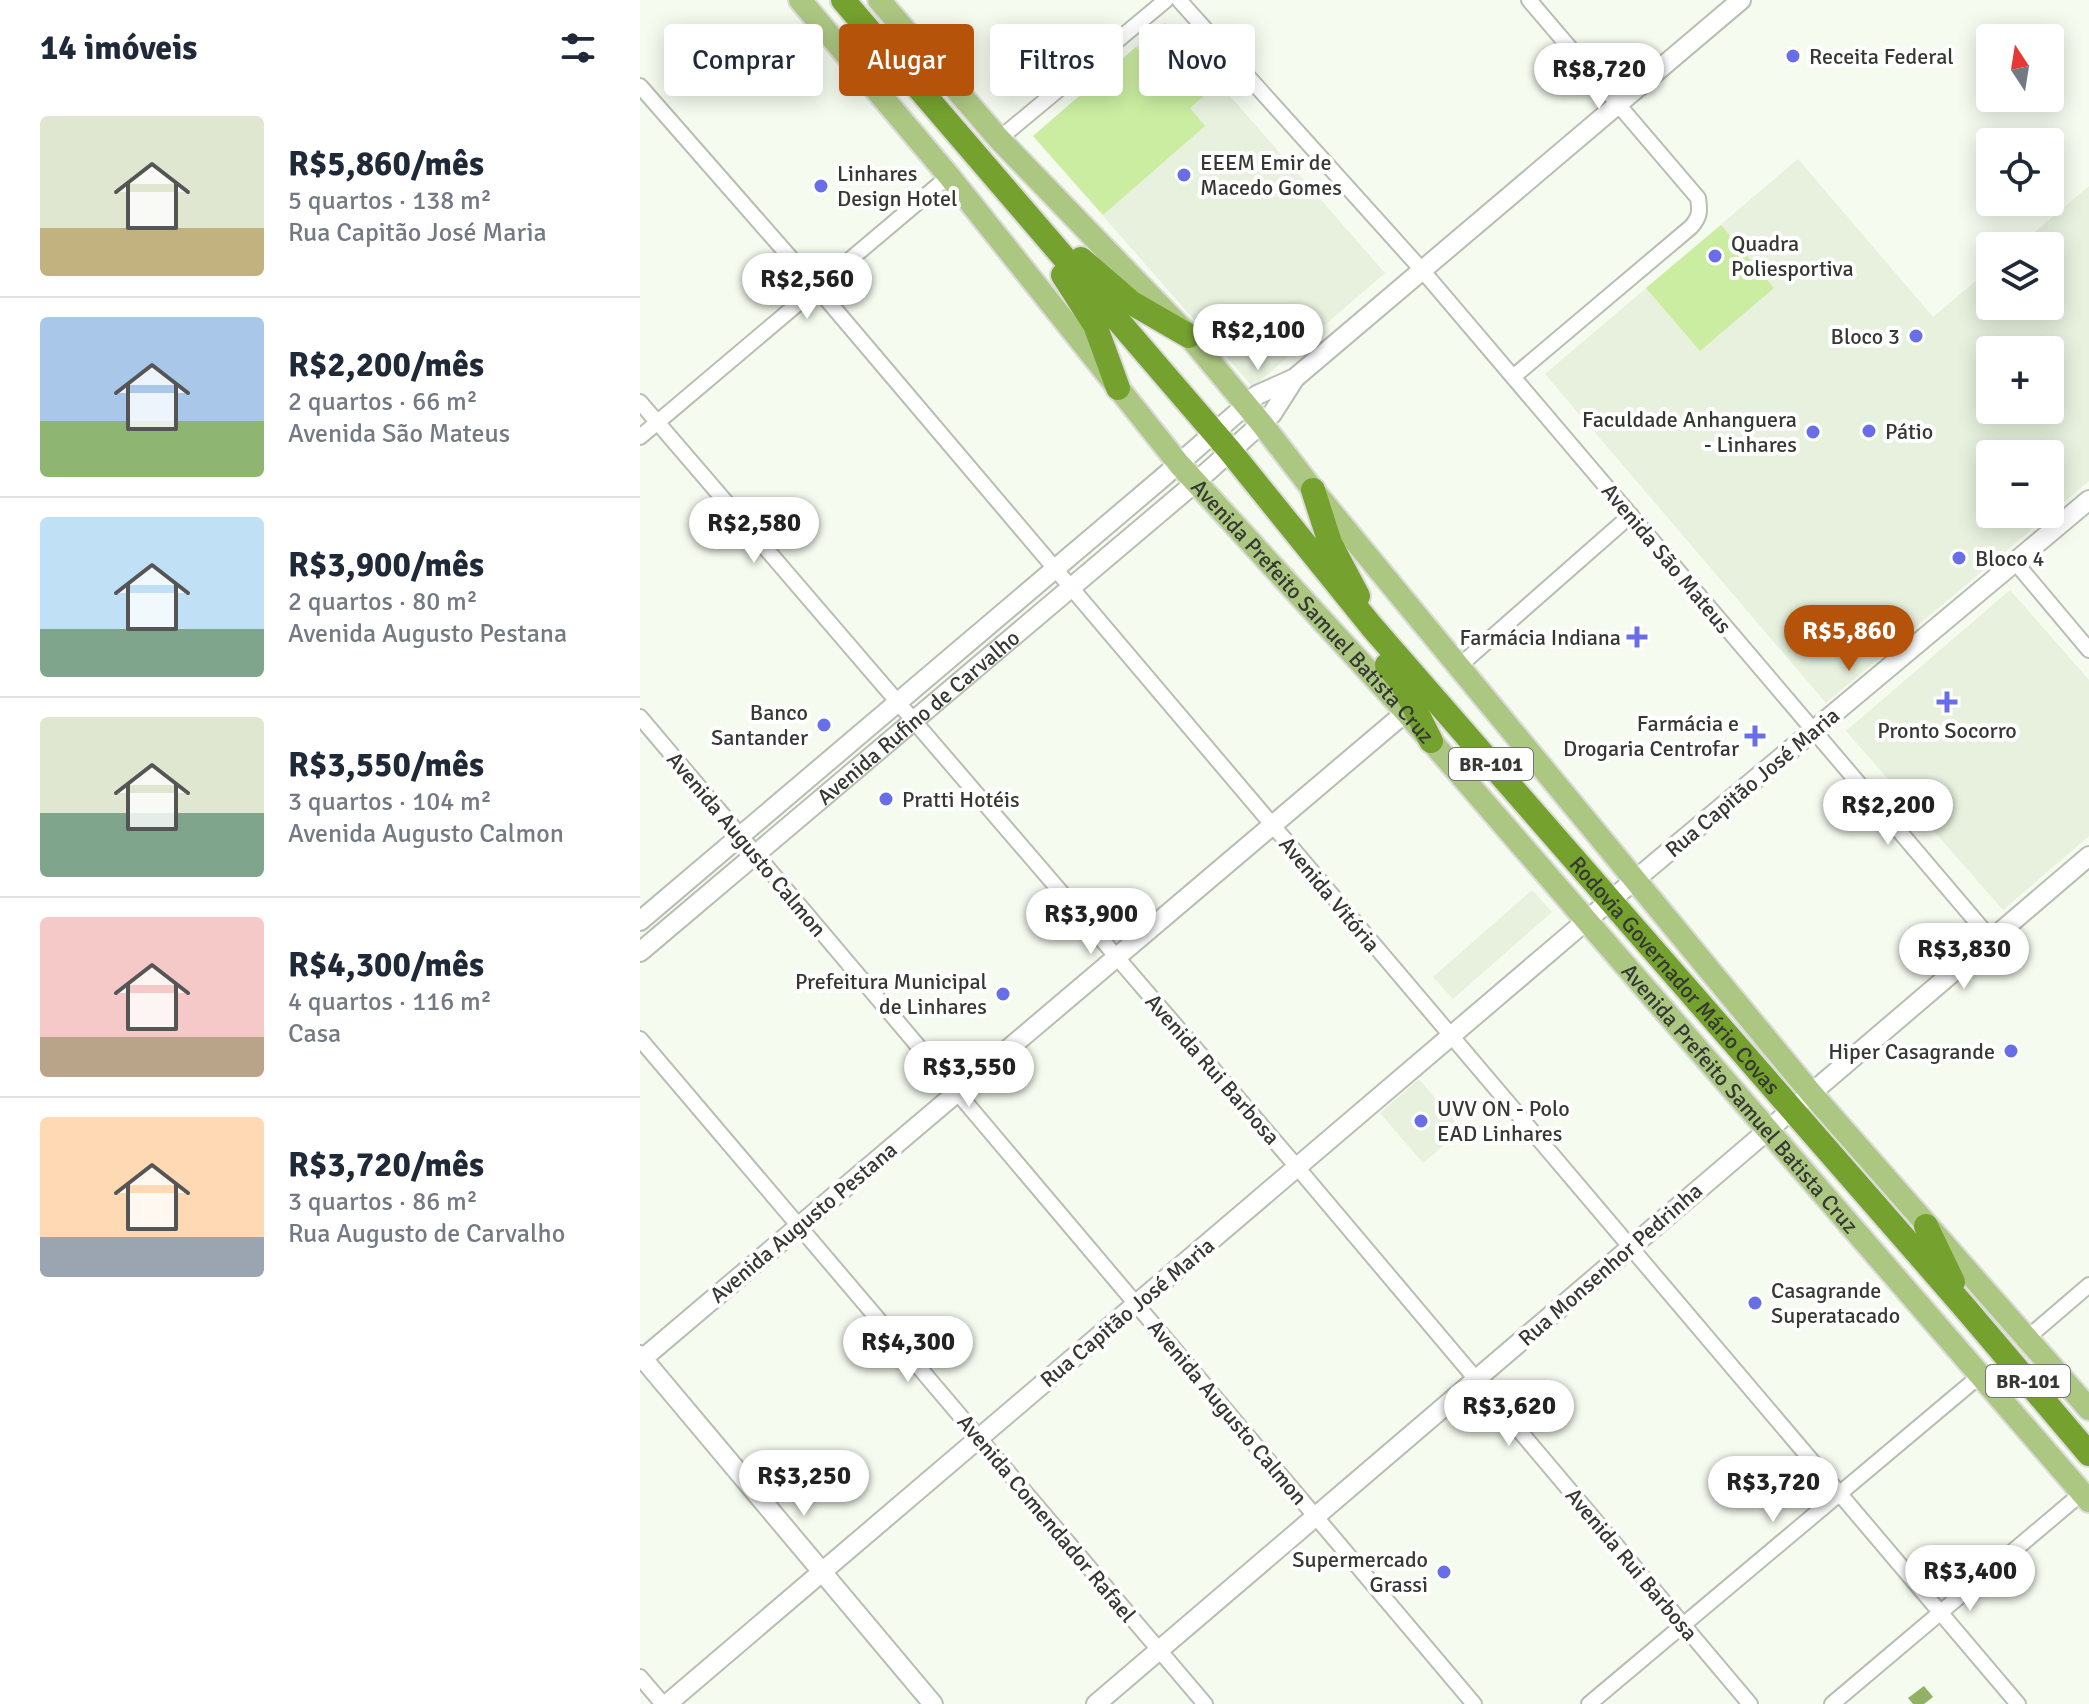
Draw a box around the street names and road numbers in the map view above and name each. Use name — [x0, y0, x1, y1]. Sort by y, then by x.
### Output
street label: Avenida Prefeito Samuel Batista Cruz — [1185, 473, 1440, 749]
street label: Avenida São Mateus — [1596, 478, 1737, 639]
street label: Avenida Rufino de Carvalho — [811, 624, 1025, 811]
street label: Rua Capitão José Maria — [1660, 702, 1845, 863]
street label: Avenida Augusto Calmon — [661, 746, 832, 942]
road number: BR-101 — [1449, 748, 1533, 780]
street label: Avenida Vitória — [1273, 831, 1386, 958]
street label: Rodovia Governador Mário Covas — [1564, 851, 1786, 1100]
street label: Avenida Prefeito Samuel Batista Cruz — [1616, 958, 1864, 1239]
street label: Avenida Rui Barbosa — [1140, 988, 1286, 1150]
street label: Avenida Augusto Pestana — [704, 1136, 902, 1309]
street label: Rua Monsenhor Pedrinha — [1513, 1177, 1708, 1352]
street label: Rua Capitão José Maria — [1035, 1232, 1220, 1393]
street label: Avenida Augusto Calmon — [1142, 1314, 1313, 1510]
road number: BR-101 — [1986, 1365, 2070, 1397]
street label: Avenida Comendador Rafael — [952, 1409, 1142, 1628]
street label: Avenida Rui Barbosa — [1560, 1482, 1703, 1646]

